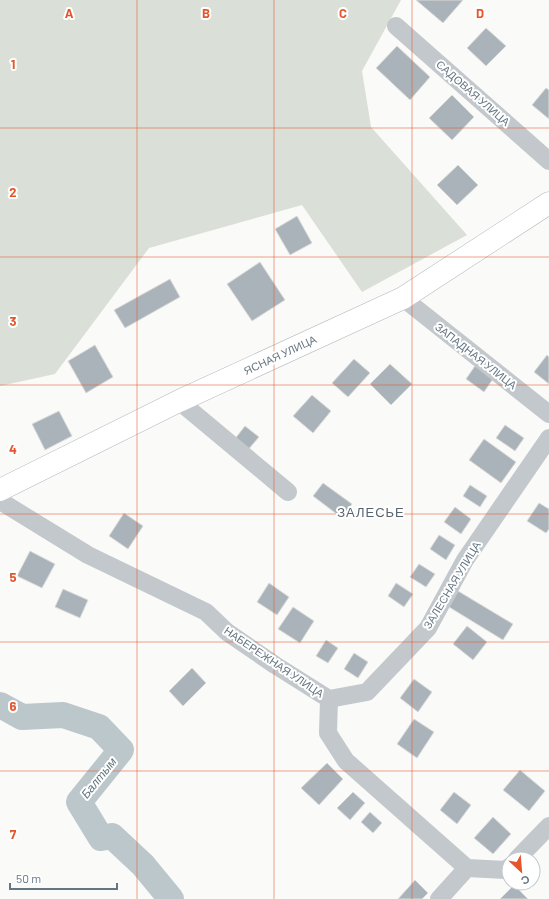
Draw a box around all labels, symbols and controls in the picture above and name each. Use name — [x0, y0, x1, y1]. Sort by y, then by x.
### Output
text: A — [65, 5, 74, 21]
text: B — [202, 5, 210, 21]
text: C — [339, 5, 347, 21]
text: D — [476, 5, 484, 21]
text: 1 — [11, 56, 15, 72]
street label: САДОВАЯ УЛИЦА — [434, 57, 513, 128]
text: 2 — [9, 184, 17, 200]
text: 3 — [9, 313, 17, 329]
street label: ЗАПАДНАЯ УЛИЦА — [433, 320, 520, 392]
street label: ЯСНАЯ УЛИЦА — [241, 332, 319, 377]
text: 4 — [9, 441, 17, 457]
district label: ЗАЛЕСЬЕ — [337, 504, 405, 520]
street label: ЗАЛЕСНАЯ УЛИЦА — [420, 538, 483, 631]
text: 5 — [9, 569, 17, 585]
street label: НАБЕРЕЖНАЯ УЛИЦА — [222, 623, 327, 700]
text: 6 — [10, 698, 17, 714]
water label: Балтым — [78, 754, 119, 800]
text: 7 — [10, 826, 17, 842]
north arrow — [501, 851, 541, 891]
scale bar — [10, 865, 117, 891]
text: 50 m — [16, 871, 41, 885]
text: С — [519, 873, 532, 888]

